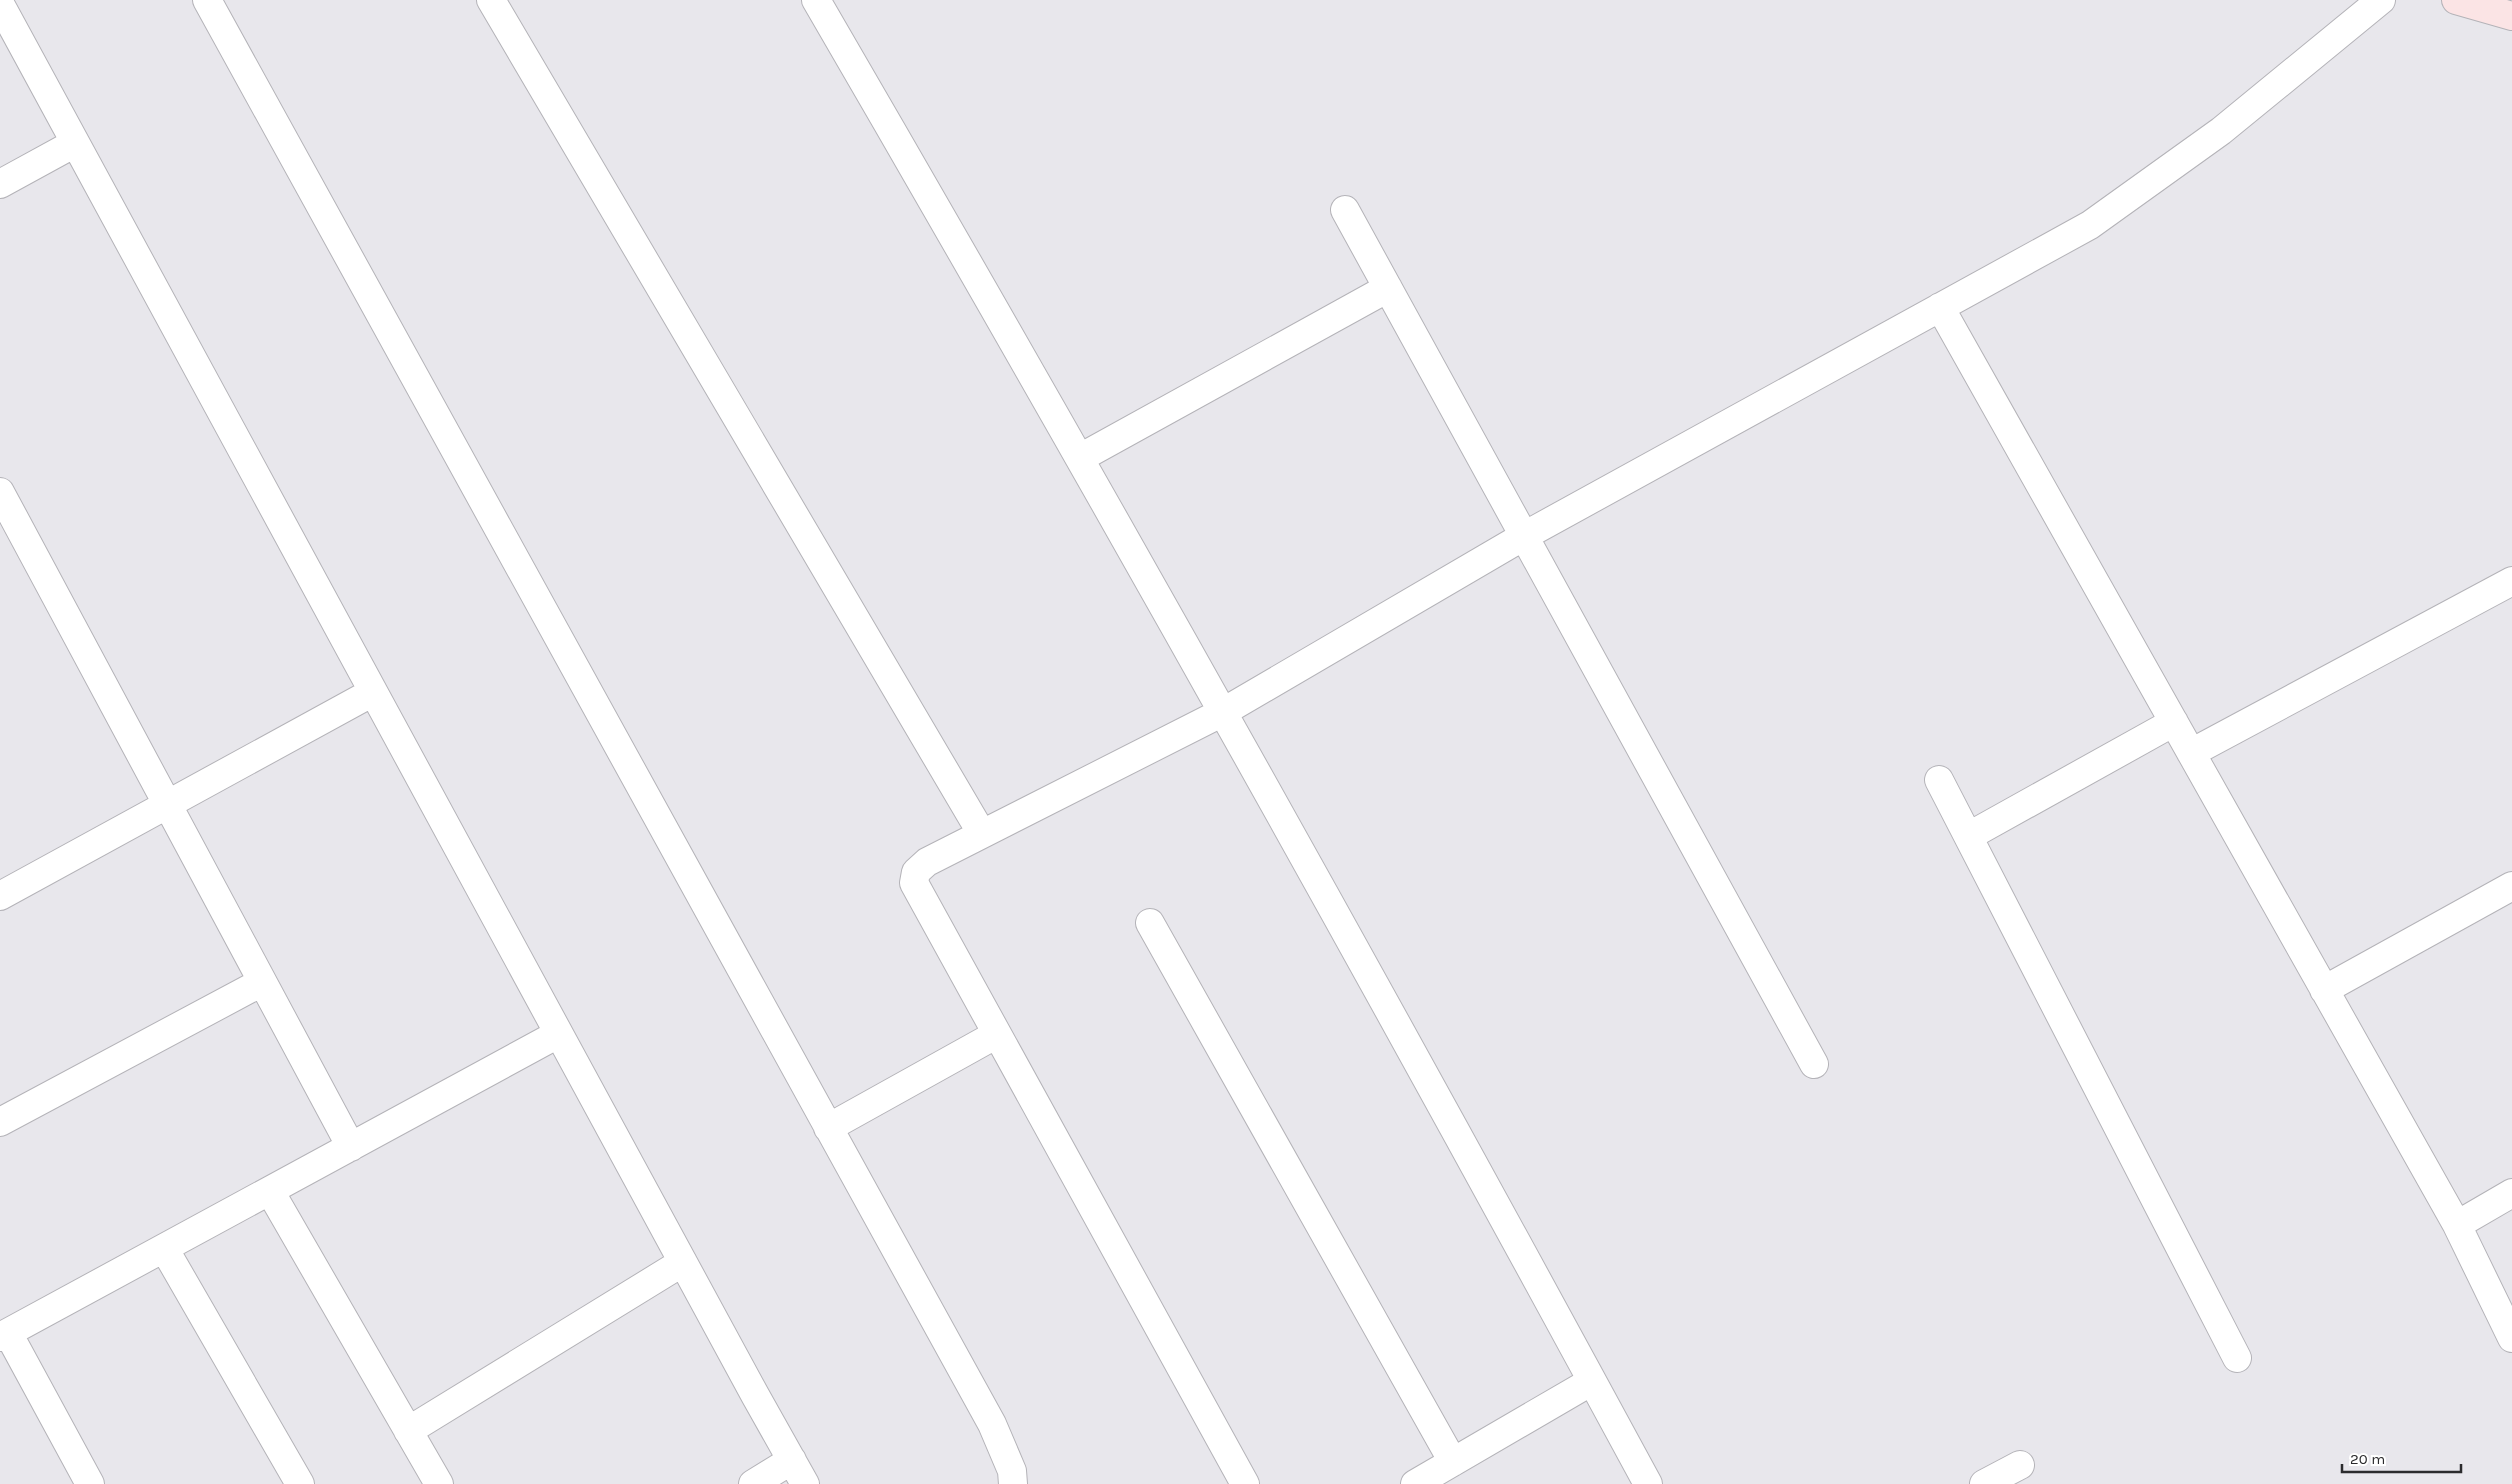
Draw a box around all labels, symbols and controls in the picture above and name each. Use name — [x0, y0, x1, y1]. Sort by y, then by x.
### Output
scale bar — [2342, 1442, 2461, 1474]
text: 20 m — [2350, 1450, 2385, 1468]

